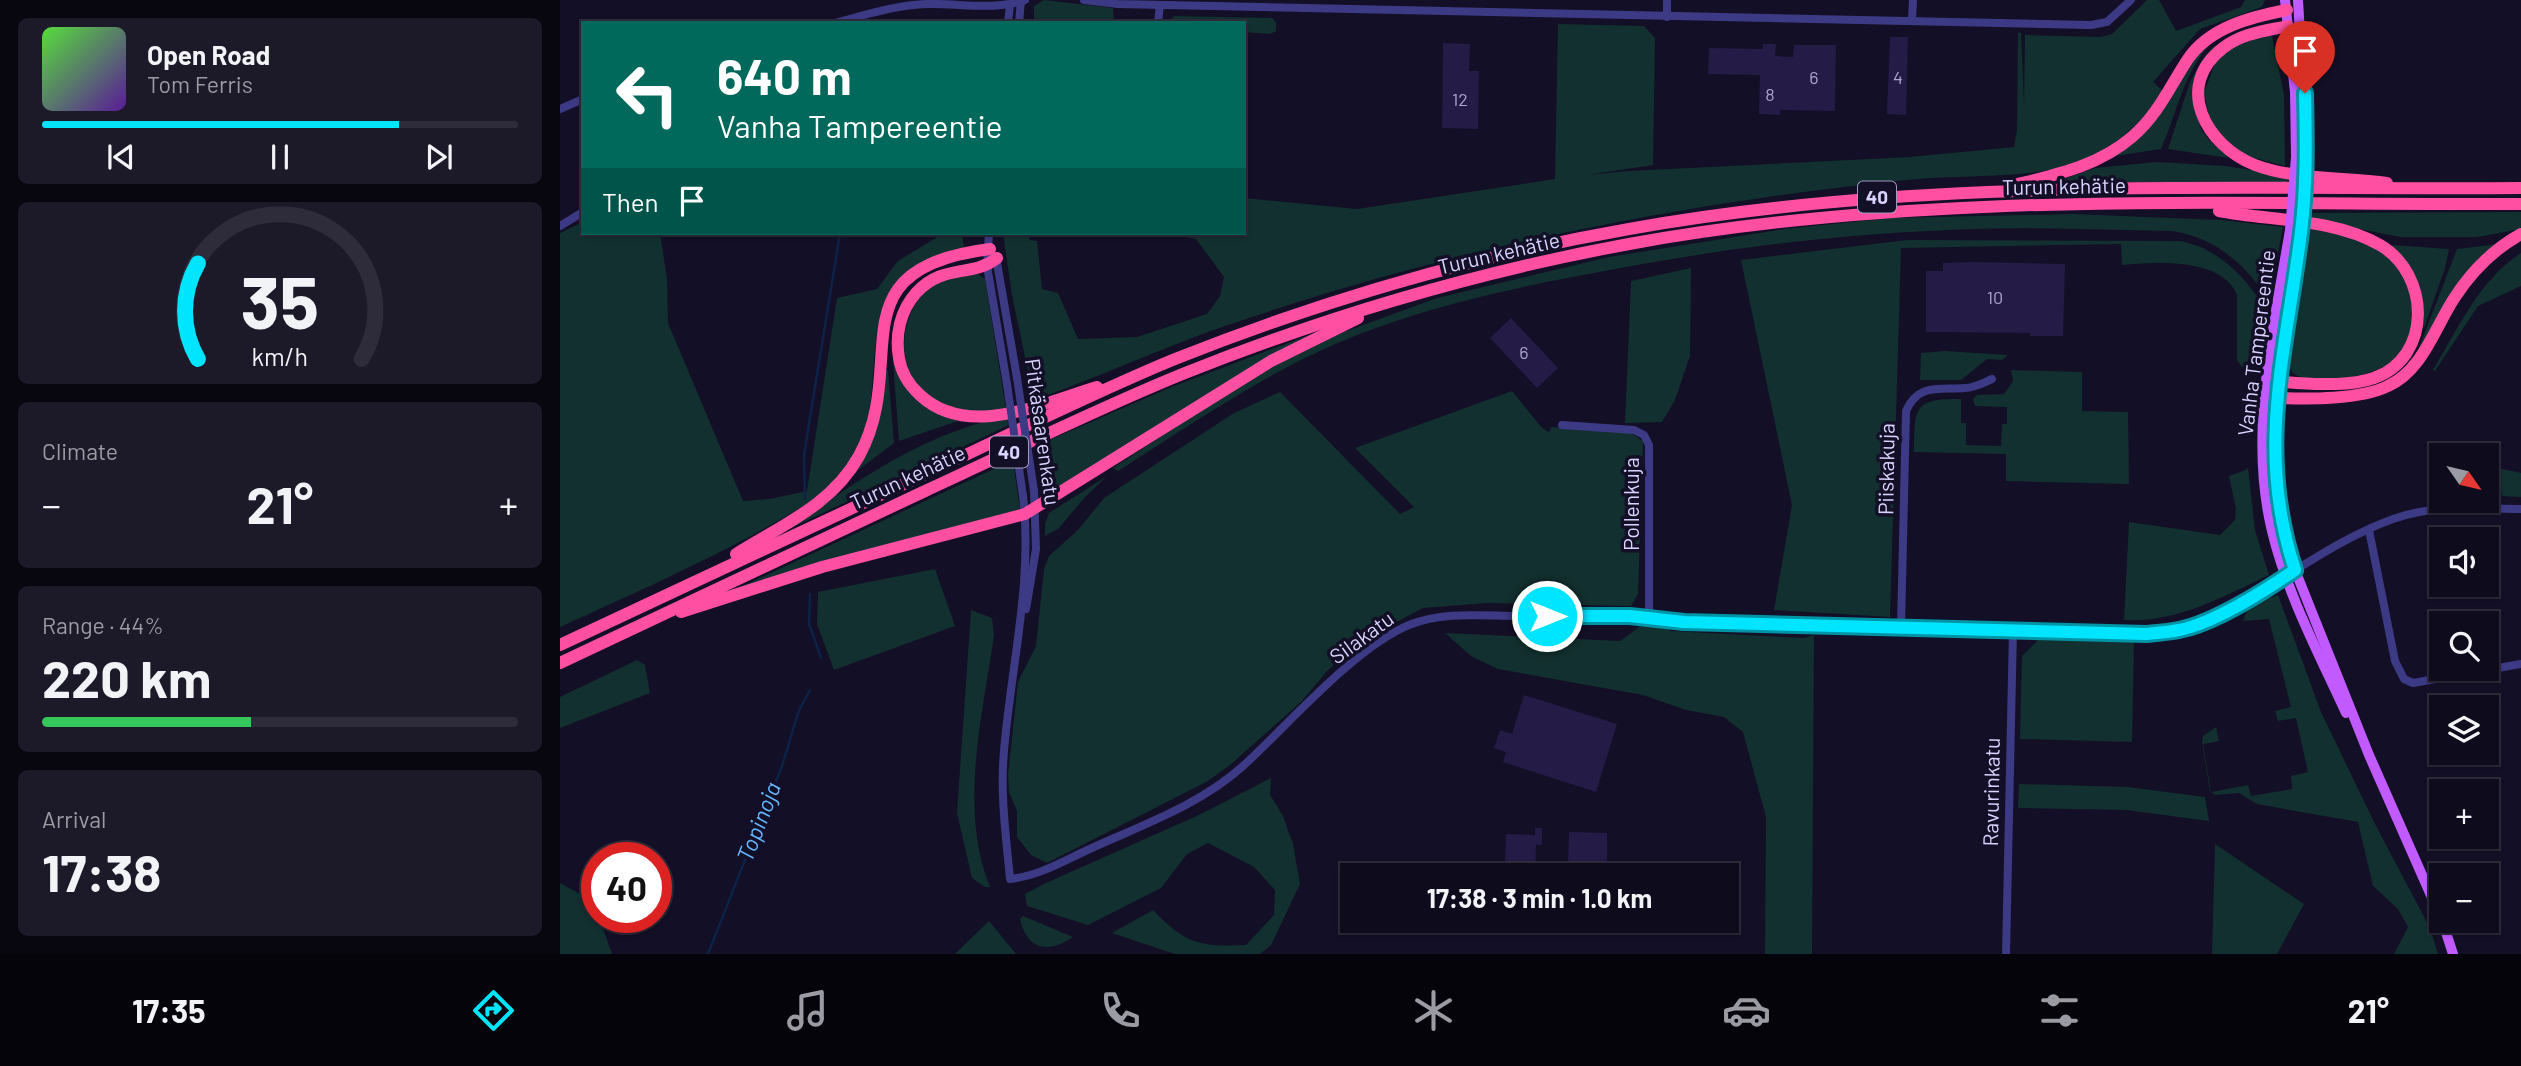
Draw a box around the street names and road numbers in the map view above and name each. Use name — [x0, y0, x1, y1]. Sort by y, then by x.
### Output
street label: Turun kehätie — [2002, 172, 2126, 199]
road number: 40 — [1858, 182, 1896, 212]
street label: Turun kehätie — [1435, 226, 1562, 279]
street label: Vanha Tampereentie — [2232, 248, 2279, 437]
street label: Pitkäsaarenkatu — [1021, 357, 1066, 507]
street label: Piiskakuja — [1872, 423, 1899, 515]
road number: 40 — [990, 436, 1028, 467]
street label: Turun kehätie — [846, 439, 969, 514]
street label: Pollenkuja — [1618, 457, 1643, 551]
street label: Silakatu — [1324, 605, 1398, 668]
street label: Ravurinkatu — [1977, 737, 2004, 847]

